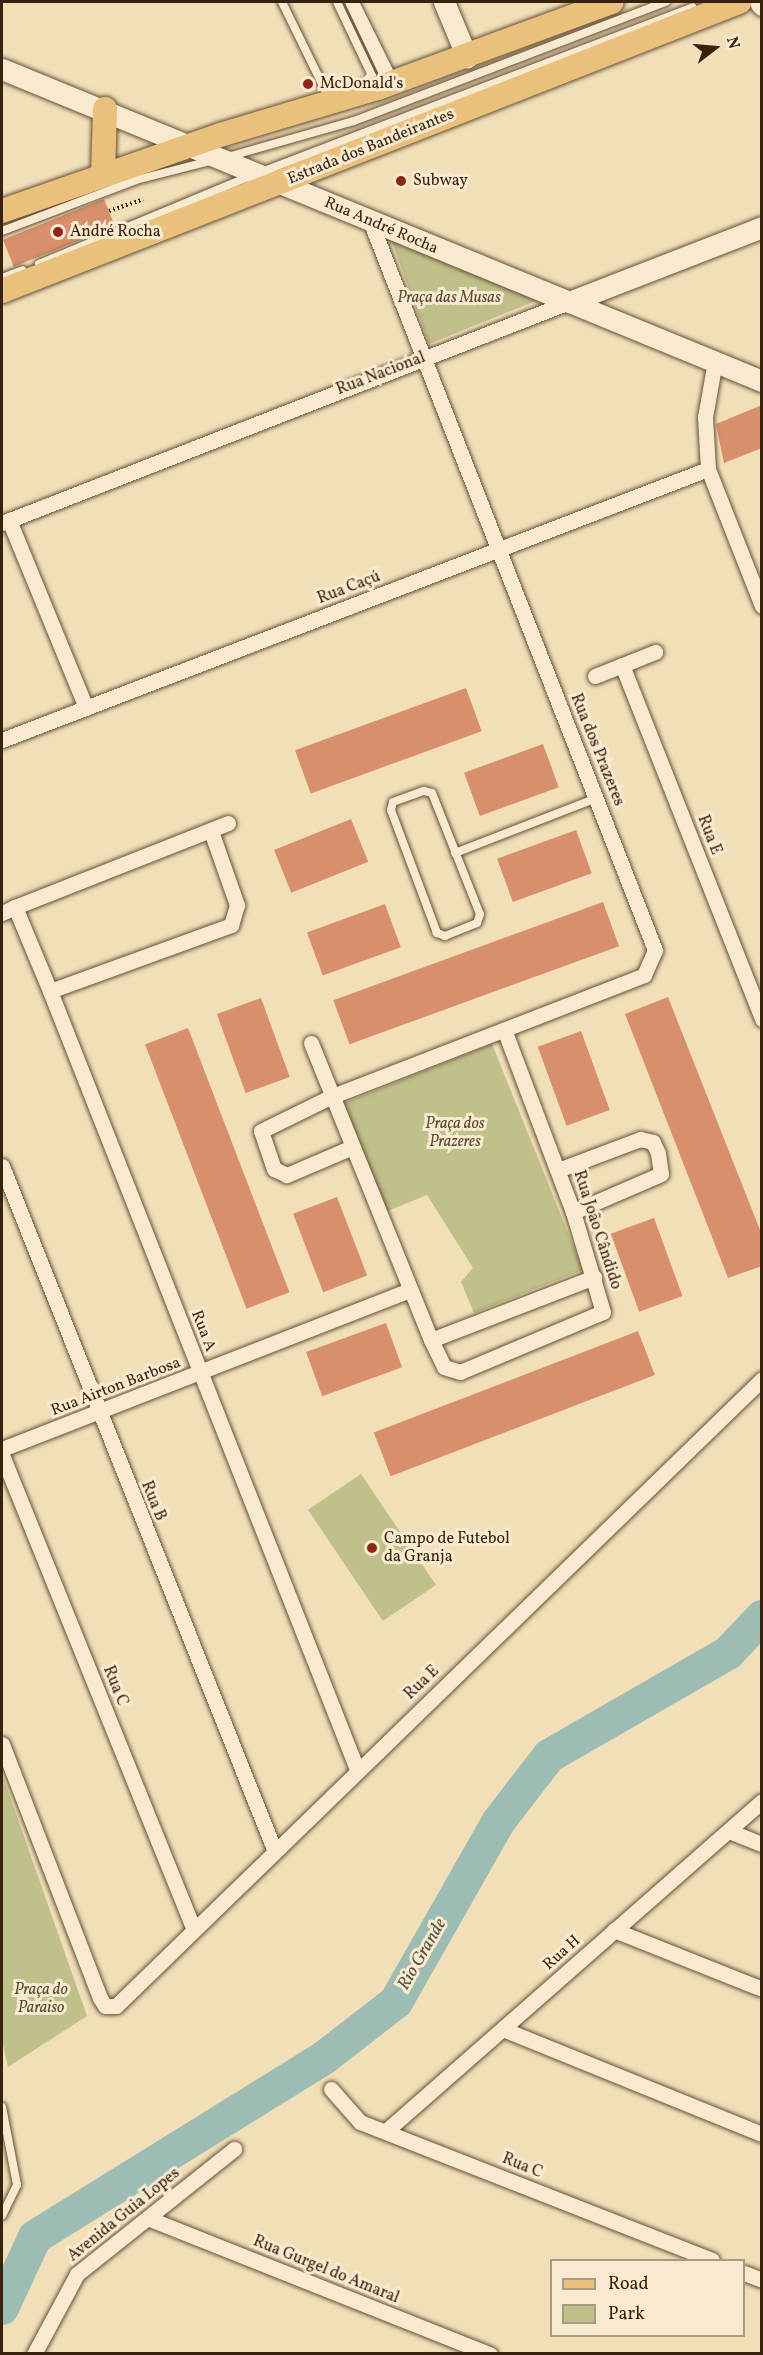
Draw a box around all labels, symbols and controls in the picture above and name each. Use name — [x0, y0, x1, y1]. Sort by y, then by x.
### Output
north arrow — [685, 18, 745, 78]
text: N — [720, 34, 744, 52]
place label: McDonald's — [320, 74, 403, 94]
marker: McDonald's — [301, 77, 315, 91]
street label: Estrada dos Bandeirantes — [285, 105, 457, 189]
place label: Subway — [413, 171, 468, 191]
marker: Subway — [394, 174, 408, 188]
street label: Rua André Rocha — [321, 193, 441, 259]
place label: André Rocha — [70, 222, 161, 242]
marker: André Rocha — [51, 225, 65, 239]
park label: Praça das Musas — [397, 288, 501, 308]
street label: Rua Nacional — [334, 348, 428, 400]
street label: Rua Caçú — [315, 567, 383, 609]
street label: Rua dos Prazeres — [566, 691, 628, 809]
street label: Rua E — [693, 813, 725, 857]
park label: Praça dos Prazeres — [425, 1114, 485, 1152]
street label: Rua João Cândido — [569, 1168, 625, 1292]
street label: Rua A — [186, 1308, 220, 1354]
street label: Rua Airton Barbosa — [48, 1353, 184, 1421]
street label: Rua B — [136, 1478, 170, 1524]
place label: Campo de Futebol da Granja — [384, 1529, 510, 1567]
marker: Campo de Futebol da Granja — [365, 1541, 379, 1555]
street label: Rua E — [401, 1662, 443, 1704]
street label: Rua C — [98, 1663, 132, 1709]
water label: Rio Grande — [394, 1915, 452, 1995]
street label: Rua H — [540, 1931, 584, 1975]
park label: Praça do Paraiso — [14, 1980, 68, 2018]
street label: Rua C — [499, 2149, 545, 2183]
street label: Avenida Guia Lopes — [64, 2164, 184, 2266]
street label: Rua Gurgel do Amaral — [250, 2232, 402, 2308]
legend — [550, 2259, 745, 2337]
text: Road — [608, 2272, 649, 2297]
text: Park — [608, 2302, 645, 2327]

